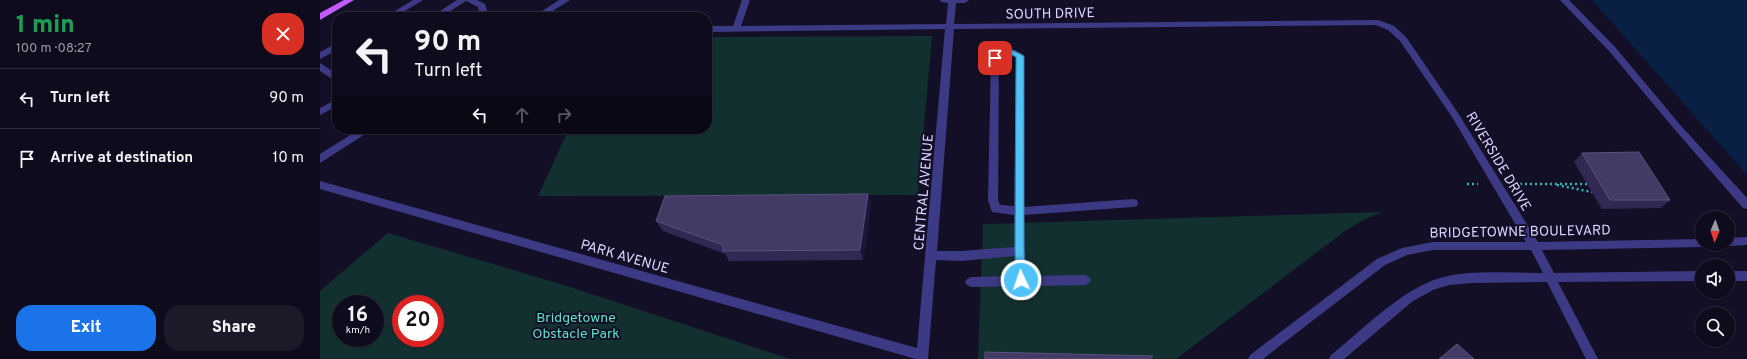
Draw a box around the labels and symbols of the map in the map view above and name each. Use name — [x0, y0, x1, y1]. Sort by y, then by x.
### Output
street label: SOUTH DRIVE — [1005, 5, 1095, 24]
pin — [978, 41, 1012, 75]
street label: RIVERSIDE DRIVE — [1461, 109, 1534, 215]
street label: CENTRAL AVENUE — [911, 133, 938, 251]
north arrow — [1695, 211, 1735, 251]
street label: BRIDGETOWNE BOULEVARD — [1429, 222, 1611, 243]
street label: PARK AVENUE — [578, 237, 671, 278]
position arrow — [1000, 259, 1042, 301]
speed limit sign: 20 — [392, 295, 444, 347]
park label: Bridgetowne Obstacle Park — [532, 310, 620, 343]

